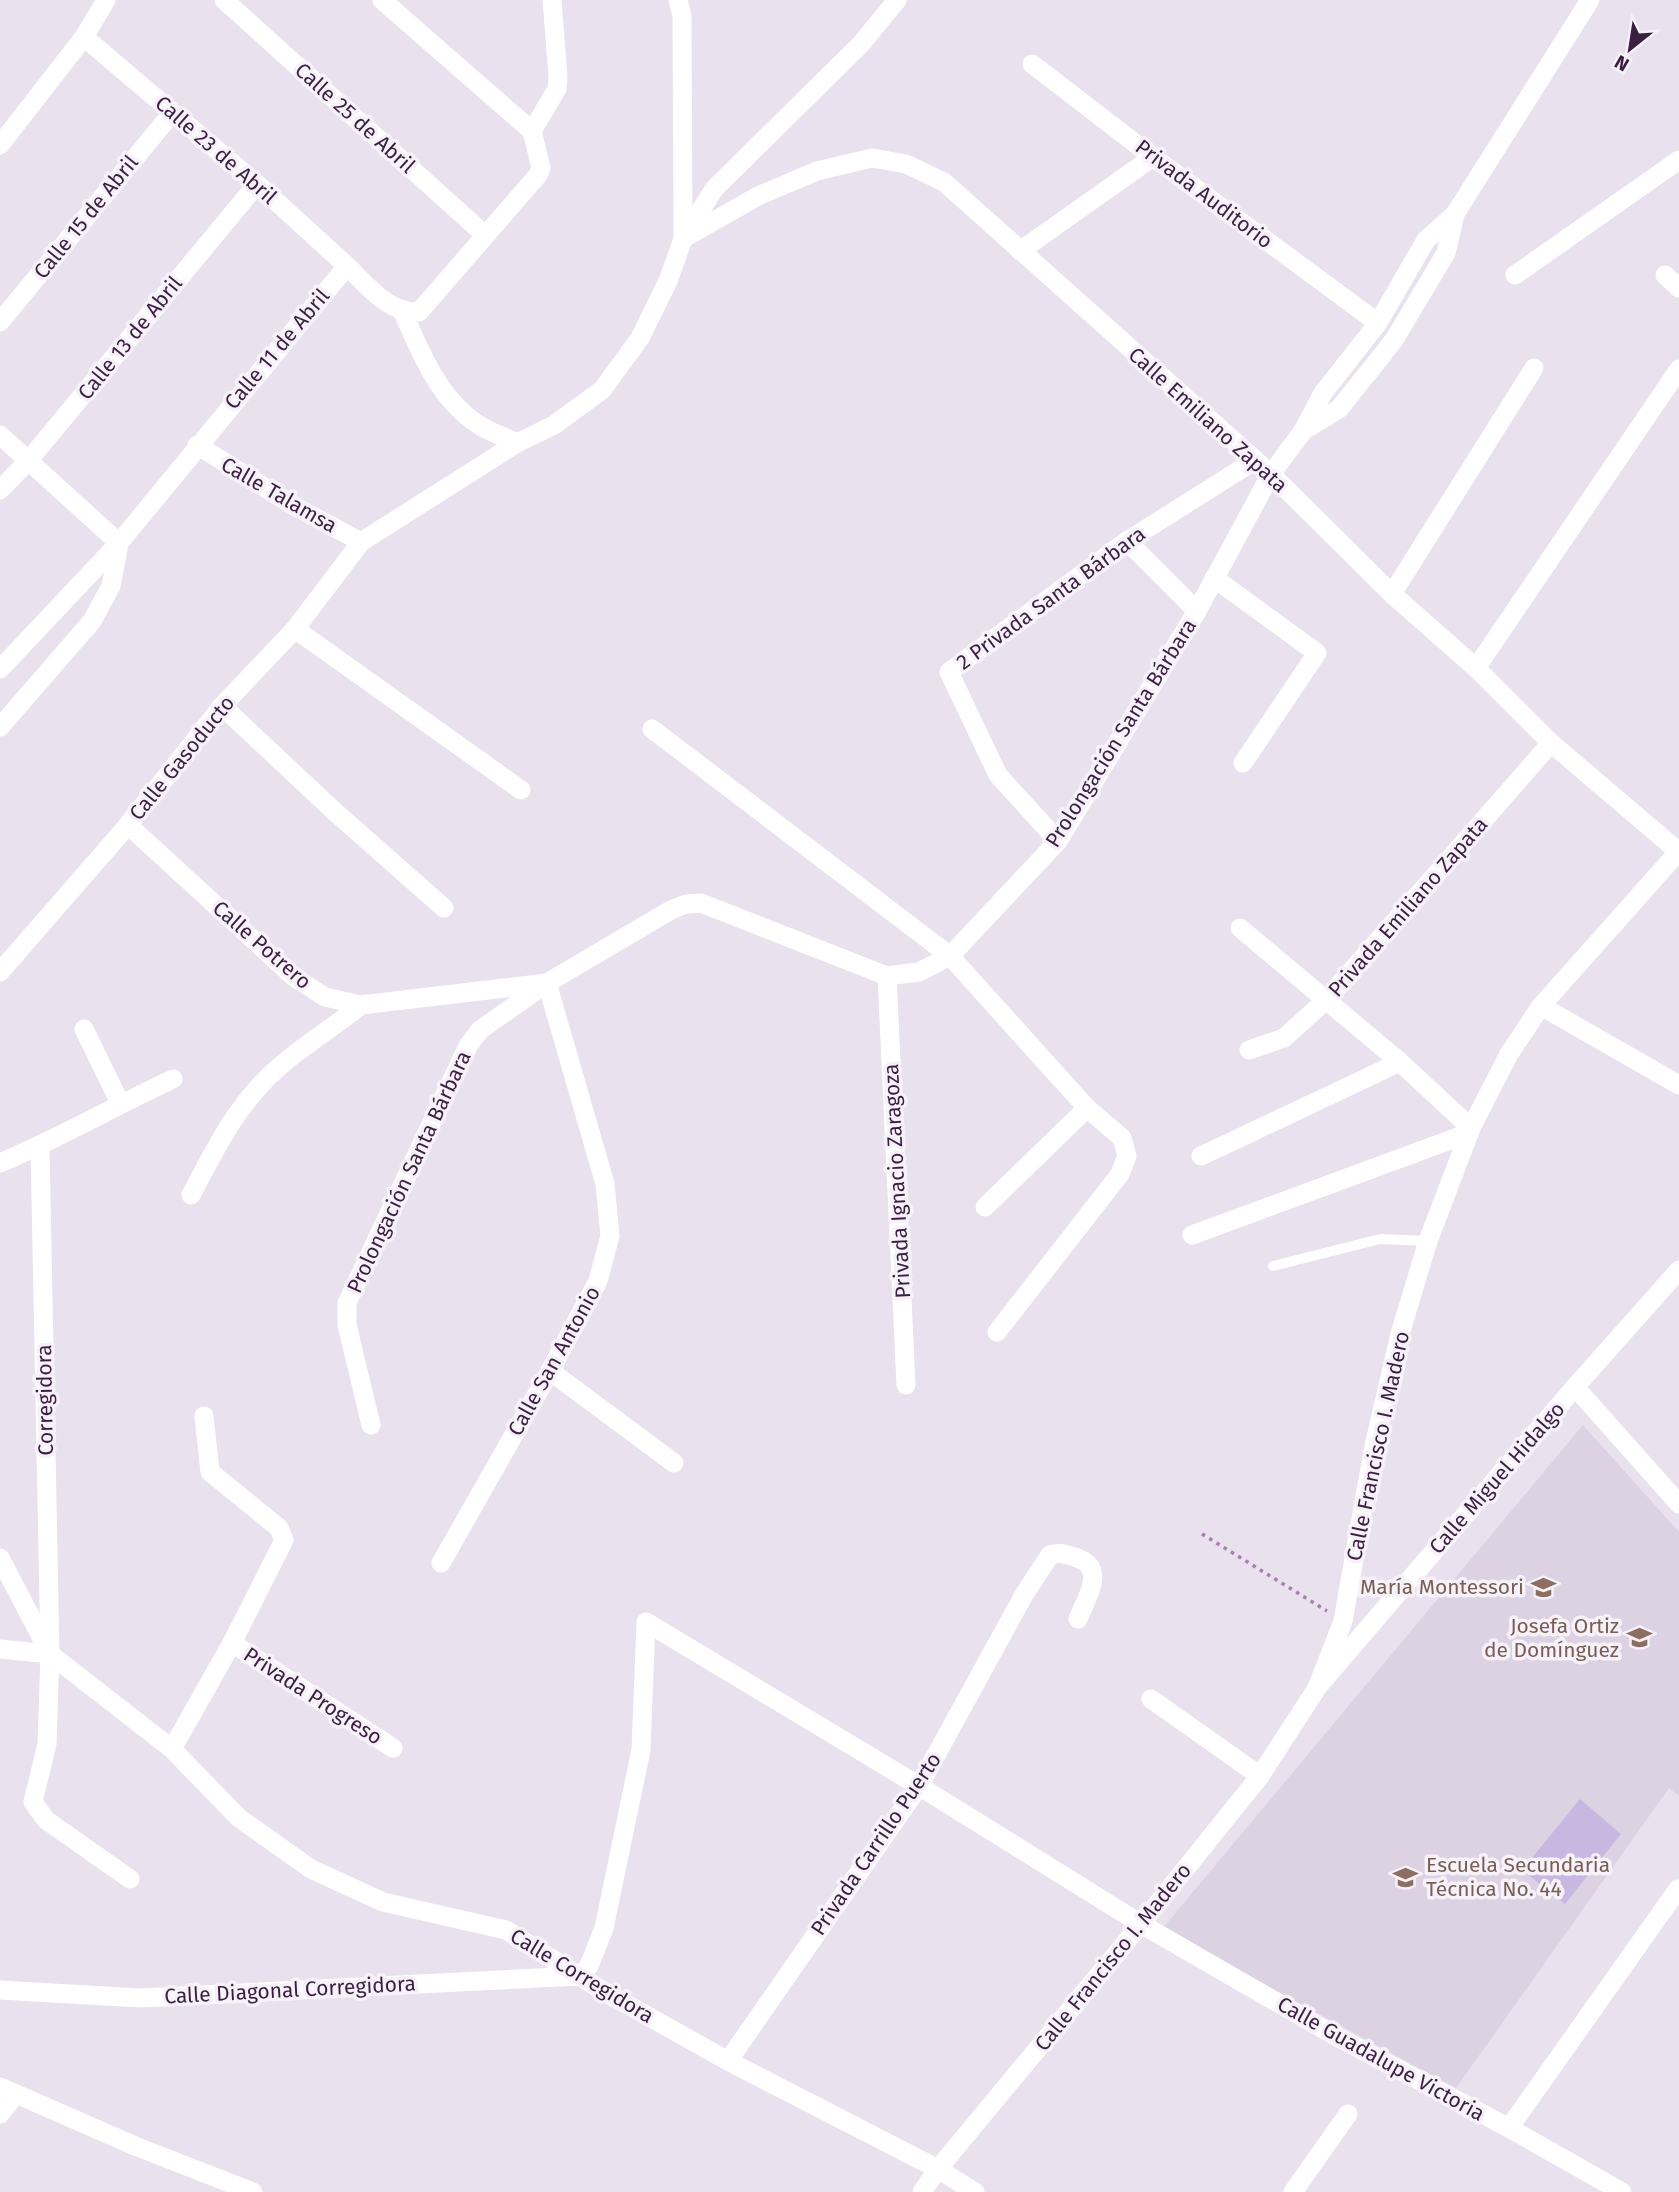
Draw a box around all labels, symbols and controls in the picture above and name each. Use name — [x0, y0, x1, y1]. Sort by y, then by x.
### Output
north arrow — [1595, 14, 1665, 84]
text: N — [1611, 50, 1633, 76]
street label: Calle 25 de Abril — [290, 57, 420, 179]
street label: Calle 23 de Abril — [150, 90, 282, 210]
street label: Privada Auditorio — [1130, 134, 1278, 254]
street label: Calle 15 de Abril — [28, 150, 144, 284]
street label: Calle 13 de Abril — [72, 271, 188, 405]
street label: Calle 11 de Abril — [219, 283, 335, 415]
street label: Calle Emiliano Zapata — [1123, 342, 1293, 498]
street label: Calle Talamsa — [216, 451, 342, 539]
street label: 2 Privada Santa Bárbara — [951, 521, 1151, 675]
street label: Prolongación Santa Bárbara — [1040, 614, 1202, 852]
street label: Calle Gasoducto — [124, 690, 240, 826]
street label: Privada Emiliano Zapata — [1323, 812, 1493, 1002]
street label: Calle Potrero — [207, 895, 317, 995]
street label: Prolongación Santa Bárbara — [341, 1047, 477, 1297]
street label: Privada Ignacio Zaragoza — [878, 1063, 916, 1299]
street label: Calle San Antonio — [502, 1282, 606, 1440]
street label: Calle Francisco I. Madero — [1341, 1329, 1415, 1563]
street label: Corregidora — [31, 1344, 59, 1456]
street label: Calle Miguel Hidalgo — [1424, 1397, 1570, 1559]
school or university icon: María Montessori — [1530, 1573, 1558, 1601]
place label: María Montessori — [1360, 1574, 1524, 1600]
place label: Josefa Ortiz de Domínguez — [1484, 1613, 1619, 1663]
school or university icon: Josefa Ortiz de Domínguez — [1625, 1624, 1653, 1652]
street label: Privada Progreso — [239, 1641, 387, 1751]
street label: Privada Carrillo Puerto — [805, 1748, 947, 1940]
place label: Escuela Secundaria Técnica No. 44 — [1426, 1852, 1610, 1902]
street label: Calle Francisco I. Madero — [1029, 1858, 1197, 2056]
school or university icon: Escuela Secundaria Técnica No. 44 — [1392, 1863, 1420, 1891]
street label: Calle Corregidora — [505, 1923, 659, 2029]
street label: Calle Diagonal Corregidora — [164, 1970, 416, 2010]
street label: Calle Guadalupe Victoria — [1273, 1991, 1489, 2127]

